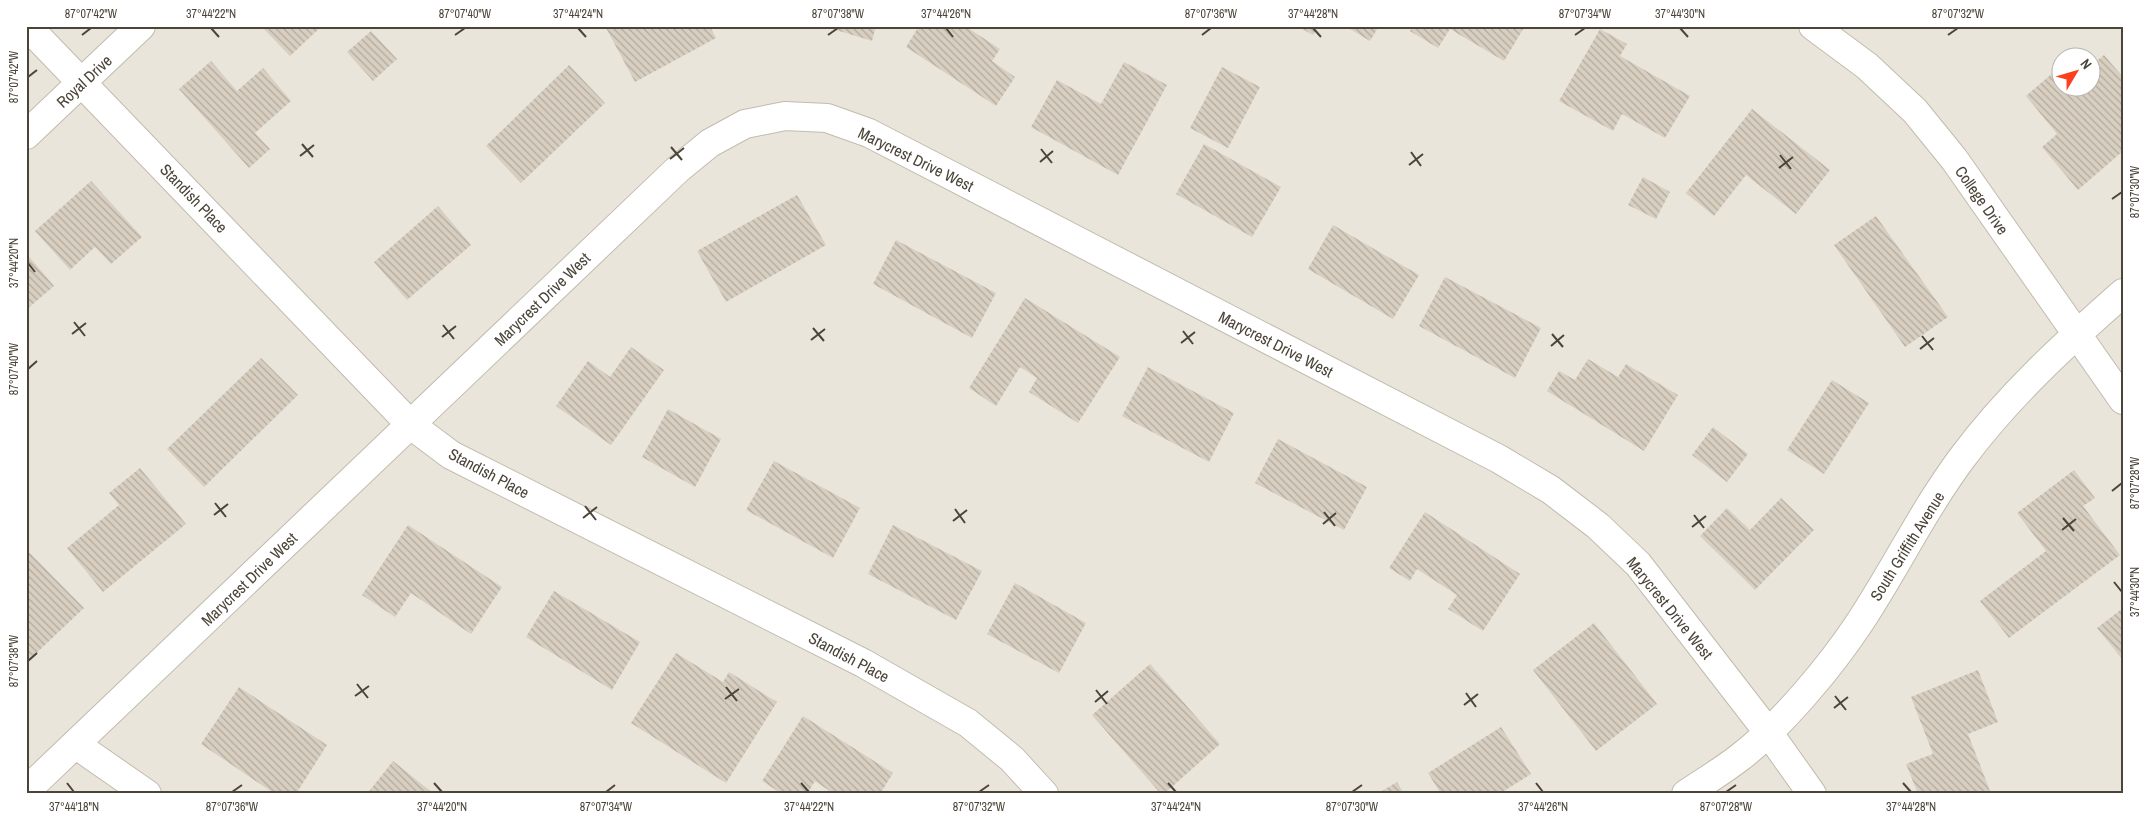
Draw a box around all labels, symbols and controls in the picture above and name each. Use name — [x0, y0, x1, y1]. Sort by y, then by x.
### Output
text: 87°07'42"W — [65, 6, 118, 22]
text: 37°44'22"N — [186, 6, 236, 22]
text: 87°07'40"W — [439, 6, 492, 22]
text: 37°44'24"N — [553, 6, 603, 22]
text: 87°07'38"W — [812, 6, 865, 22]
text: 37°44'26"N — [921, 6, 971, 22]
text: 87°07'36"W — [1185, 6, 1238, 22]
text: 37°44'28"N — [1288, 6, 1338, 22]
text: 87°07'34"W — [1559, 6, 1612, 22]
text: 37°44'30"N — [1655, 6, 1705, 22]
text: 87°07'32"W — [1932, 6, 1985, 22]
north arrow — [2052, 48, 2102, 98]
text: 87°07'42"W — [6, 50, 22, 103]
street label: Royal Drive — [51, 50, 117, 112]
text: N — [2077, 55, 2096, 73]
street label: Marycrest Drive West — [855, 122, 978, 197]
street label: Standish Place — [155, 159, 233, 237]
street label: College Drive — [1950, 161, 2014, 239]
text: 87°07'30"W — [2127, 165, 2143, 218]
text: 37°44'20"N — [6, 238, 22, 288]
street label: Marycrest Drive West — [489, 247, 595, 351]
street label: Marycrest Drive West — [1215, 306, 1337, 383]
text: 87°07'40"W — [6, 342, 22, 395]
street label: Standish Place — [445, 443, 533, 503]
text: 87°07'28"W — [2127, 456, 2143, 509]
street label: South Griffith Avenue — [1865, 487, 1949, 605]
street label: Marycrest Drive West — [196, 527, 302, 631]
street label: Marycrest Drive West — [1622, 552, 1718, 664]
text: 37°44'30"N — [2127, 567, 2143, 617]
street label: Standish Place — [805, 627, 893, 687]
text: 87°07'38"W — [6, 634, 22, 687]
text: 37°44'18"N — [49, 799, 99, 815]
text: 87°07'36"W — [206, 799, 259, 815]
text: 37°44'20"N — [417, 799, 467, 815]
text: 87°07'34"W — [580, 799, 633, 815]
text: 37°44'22"N — [784, 799, 834, 815]
text: 87°07'32"W — [953, 799, 1006, 815]
text: 37°44'24"N — [1151, 799, 1201, 815]
text: 87°07'30"W — [1326, 799, 1379, 815]
text: 37°44'26"N — [1518, 799, 1568, 815]
text: 87°07'28"W — [1700, 799, 1753, 815]
text: 37°44'28"N — [1886, 799, 1936, 815]

